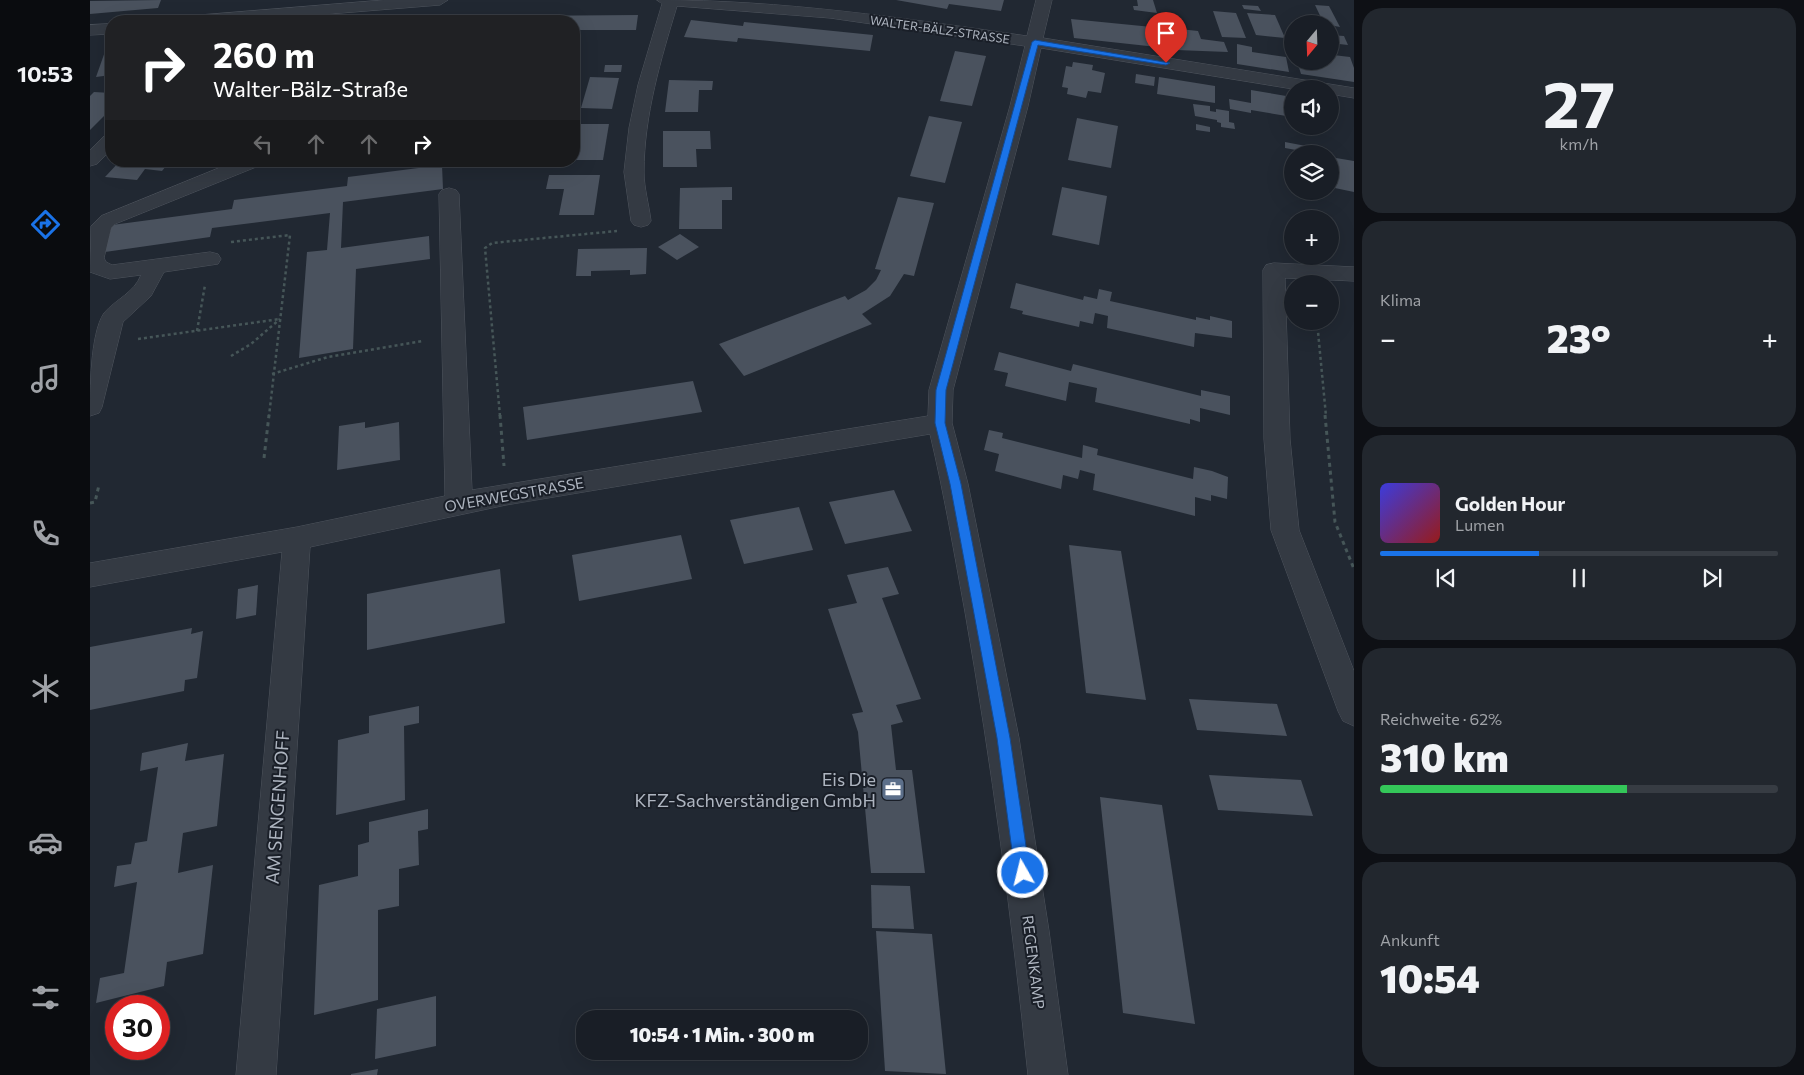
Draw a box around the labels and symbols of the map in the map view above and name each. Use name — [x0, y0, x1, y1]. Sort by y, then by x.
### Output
street label: WALTER-BÄLZ-STRASSE — [869, 12, 1011, 46]
pin — [1145, 12, 1187, 63]
north arrow — [1284, 15, 1339, 70]
street label: OVERWEGSTRASSE — [443, 473, 585, 515]
street label: AM SENGENHOFF — [261, 729, 293, 885]
place label: Eis Die KFZ-Sachverständigen GmbH — [634, 768, 876, 811]
office icon: Eis Die KFZ-Sachverständigen GmbH — [880, 776, 906, 802]
position arrow — [996, 846, 1048, 898]
street label: REGENKAMP — [1019, 914, 1049, 1010]
speed limit sign: 30 — [105, 995, 170, 1060]

